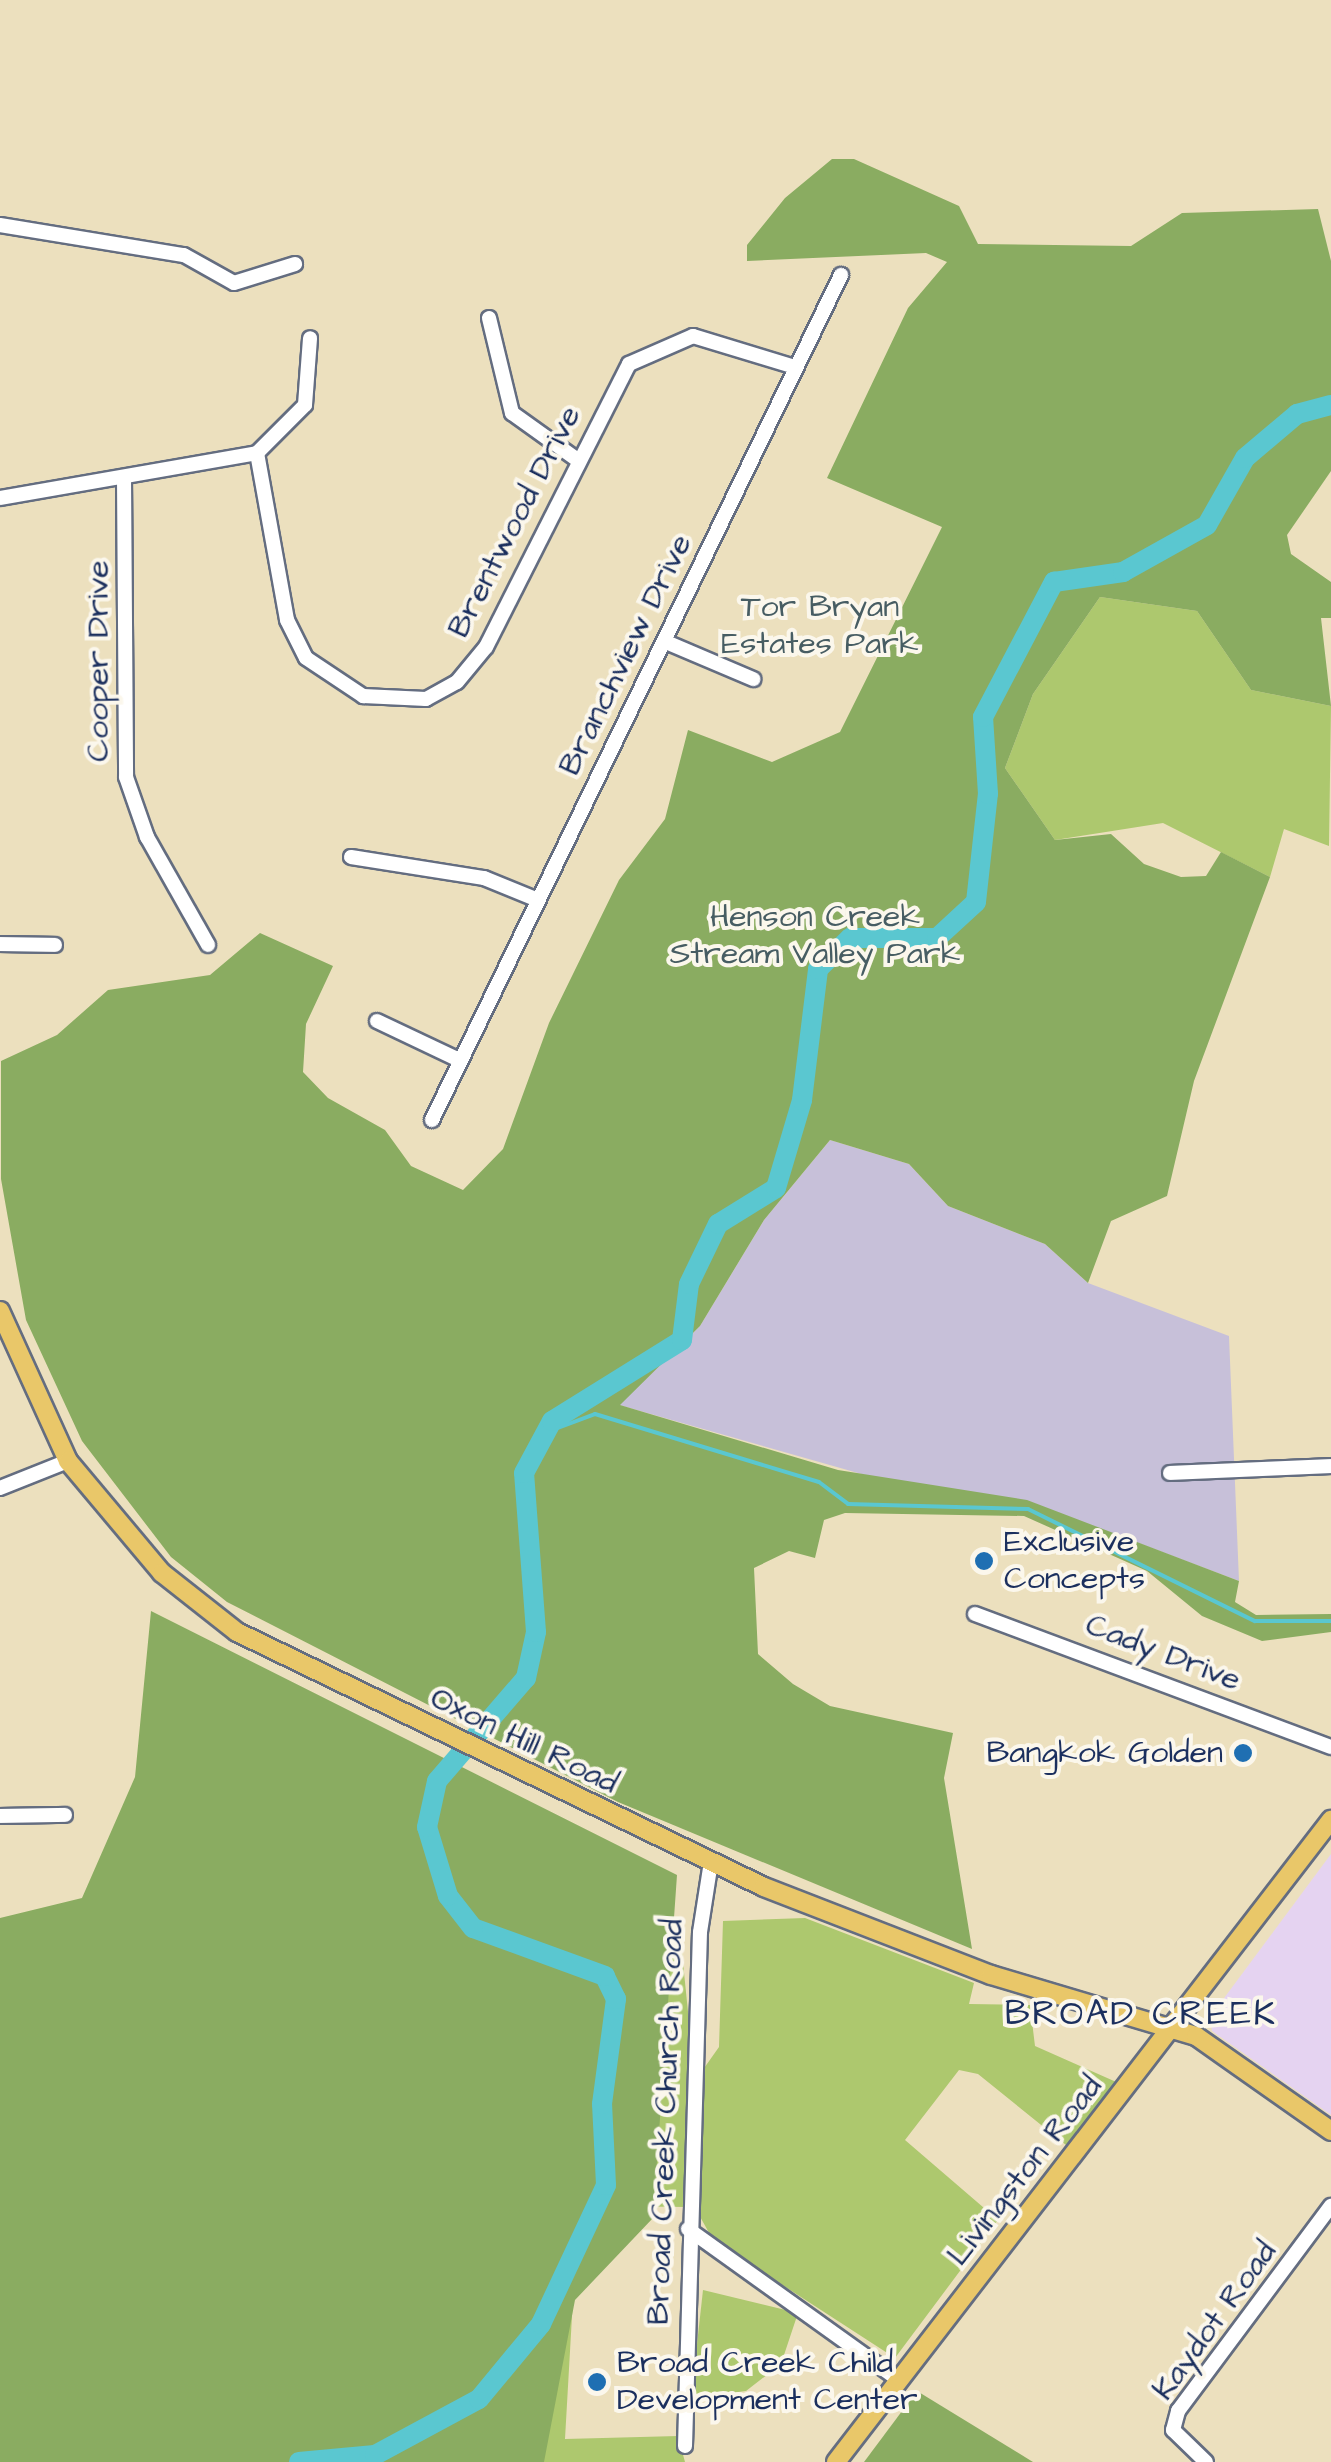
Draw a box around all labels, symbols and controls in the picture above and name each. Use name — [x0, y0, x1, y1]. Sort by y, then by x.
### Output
street label: Brentwood Drive — [440, 400, 590, 644]
street label: Branchview Drive — [551, 528, 701, 782]
street label: Cooper Drive — [80, 560, 118, 762]
park label: Tor Bryan Estates Park — [721, 589, 919, 664]
park label: Henson Creek Stream Valley Park — [670, 899, 960, 974]
place label: Exclusive Concepts — [1004, 1524, 1145, 1599]
marker: Exclusive Concepts — [973, 1550, 995, 1572]
street label: Cady Drive — [1080, 1606, 1246, 1700]
street label: Oxon Hill Road — [424, 1679, 624, 1803]
place label: Bangkok Golden — [986, 1734, 1223, 1772]
marker: Bangkok Golden — [1232, 1742, 1254, 1764]
street label: Broad Creek Church Road — [640, 1918, 692, 2326]
district label: BROAD CREEK — [1005, 1993, 1277, 2035]
street label: Livingston Road — [939, 2068, 1111, 2274]
street label: Kaydot Road — [1145, 2234, 1285, 2408]
place label: Broad Creek Child Development Center — [617, 2345, 918, 2420]
marker: Broad Creek Child Development Center — [586, 2371, 608, 2393]

